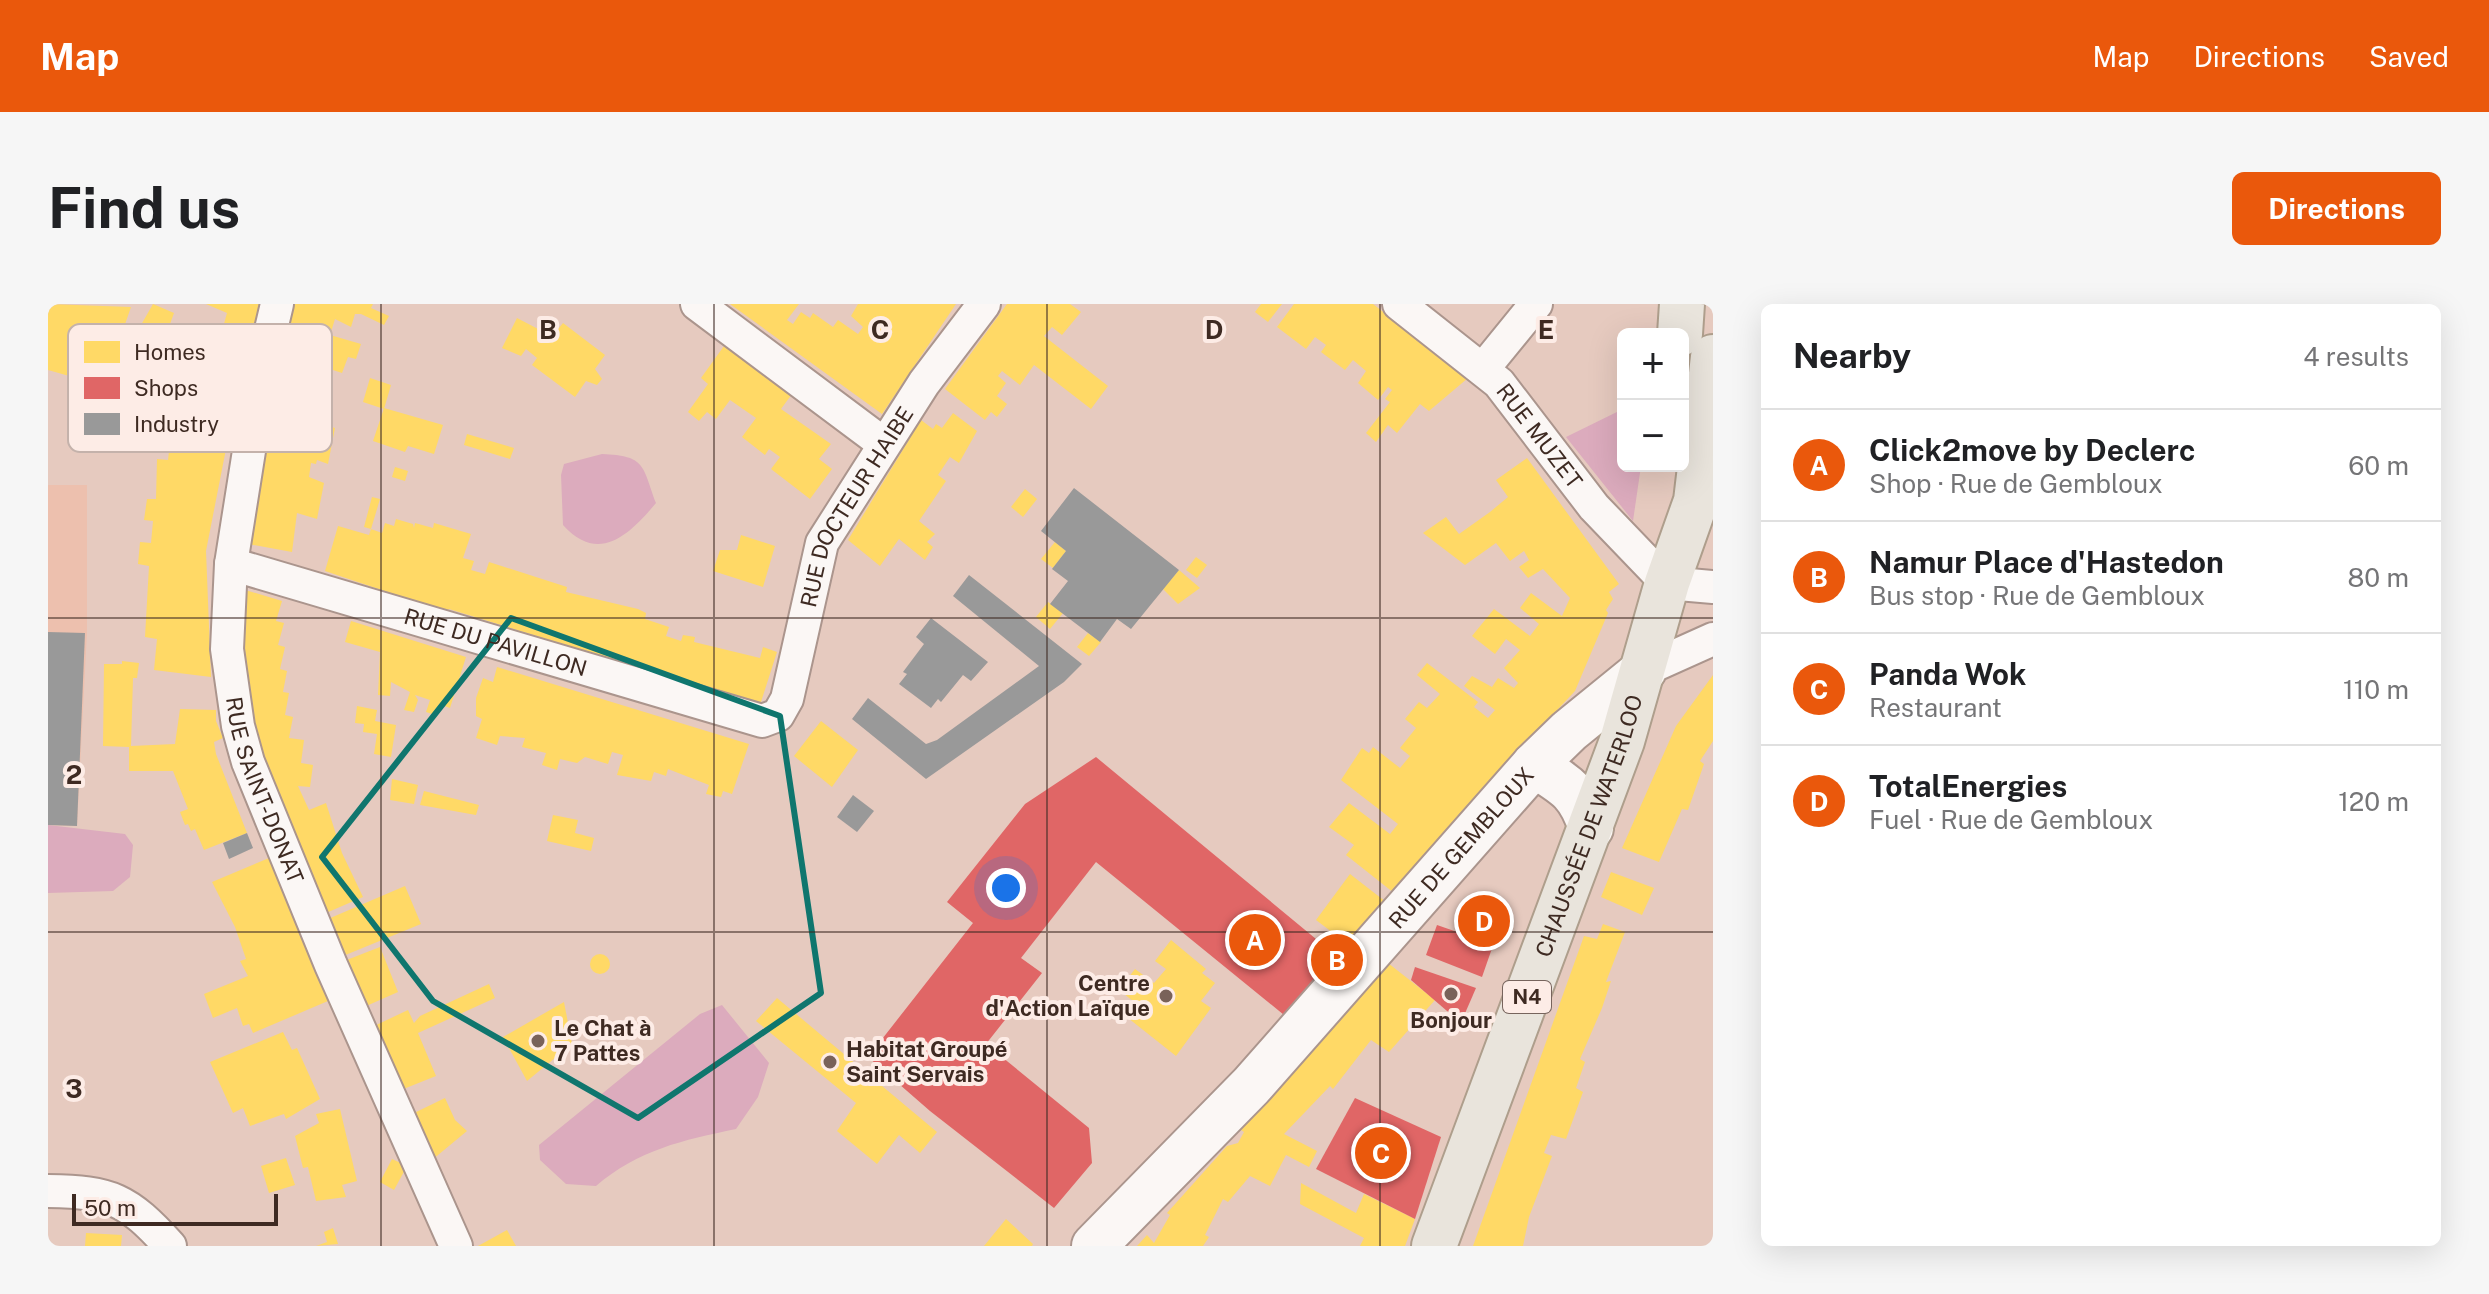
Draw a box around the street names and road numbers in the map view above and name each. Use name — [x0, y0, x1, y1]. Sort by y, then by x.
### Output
street label: RUE MUZET — [1491, 378, 1588, 493]
street label: RUE DOCTEUR HAIBE — [795, 402, 919, 610]
street label: RUE DU PAVILLON — [401, 603, 590, 682]
street label: CHAUSSÉE DE WATERLOO — [1530, 692, 1648, 960]
street label: RUE SAINT-DONAT — [221, 695, 309, 887]
street label: RUE DE GEMBLOUX — [1383, 762, 1541, 932]
road number: N4 — [1503, 981, 1551, 1013]

